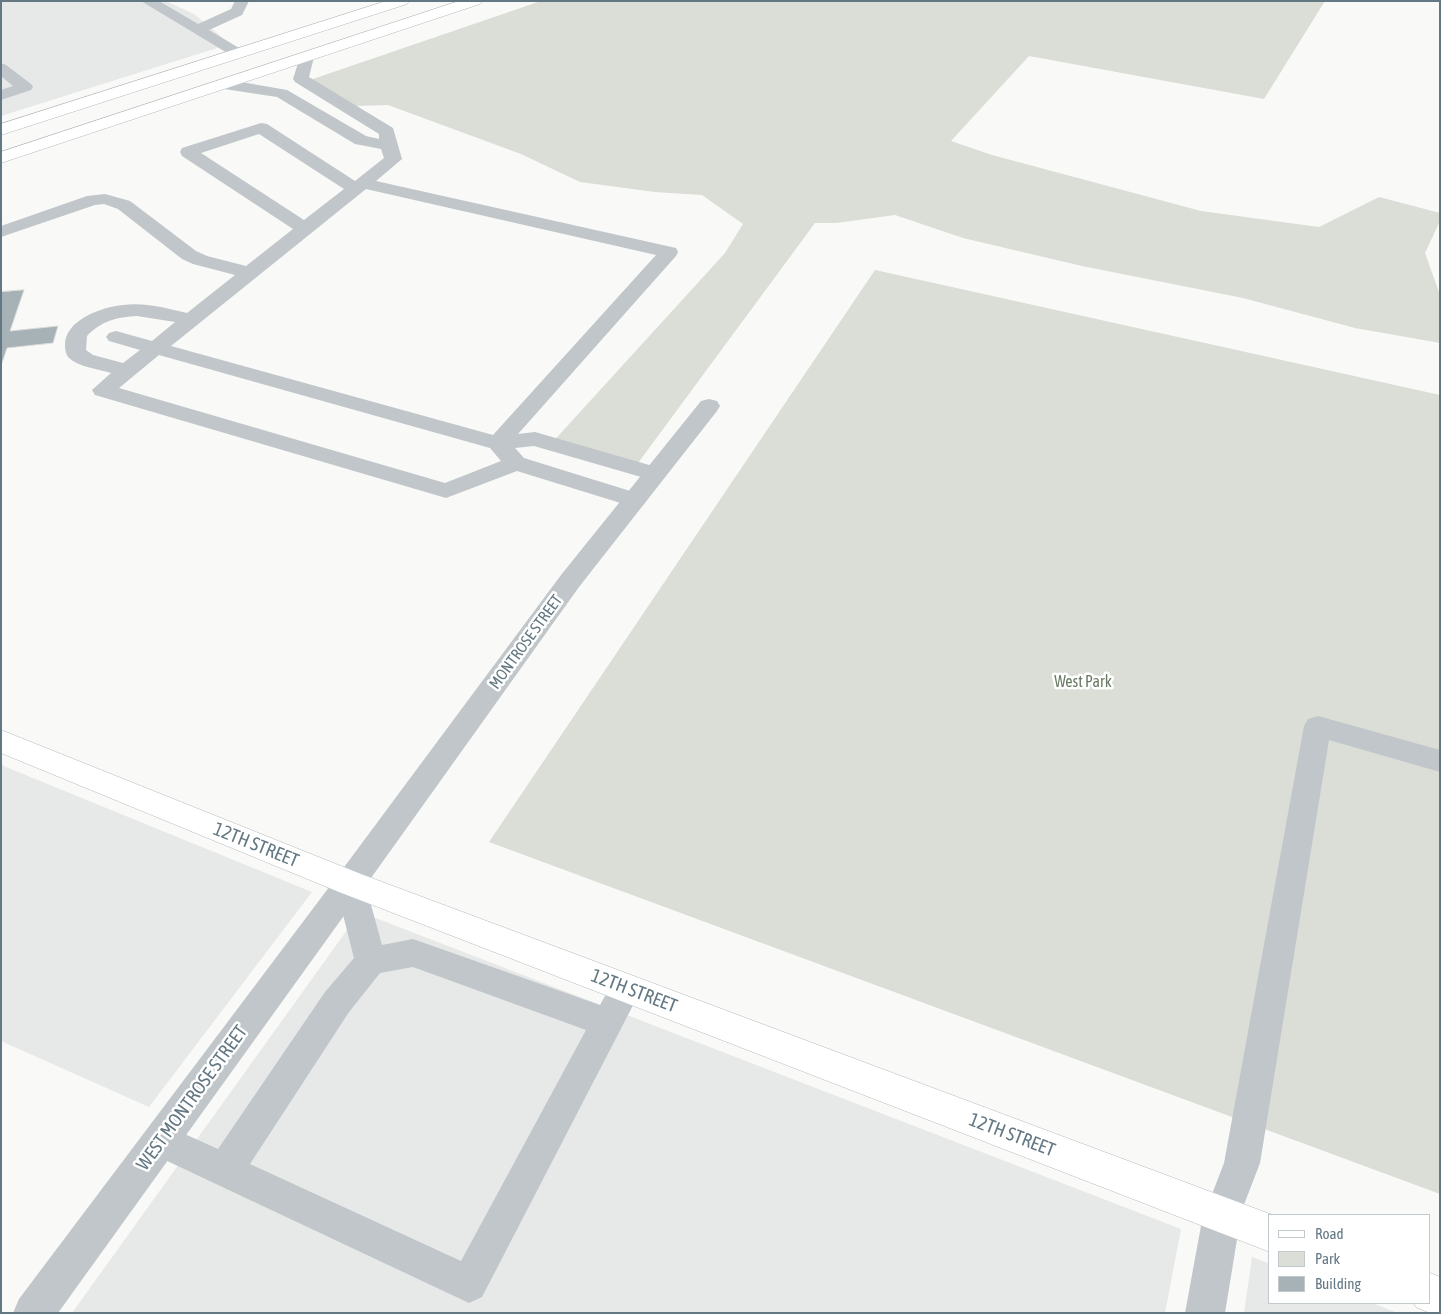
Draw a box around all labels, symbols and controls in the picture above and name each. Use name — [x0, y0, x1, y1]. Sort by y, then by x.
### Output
street label: MONTROSE STREET — [485, 591, 567, 693]
park label: West Park — [1054, 672, 1112, 692]
street label: 12TH STREET — [210, 818, 302, 872]
street label: 12TH STREET — [588, 964, 680, 1018]
street label: WEST MONTROSE STREET — [132, 1021, 252, 1175]
street label: 12TH STREET — [966, 1108, 1058, 1162]
legend — [1268, 1214, 1431, 1304]
text: Road — [1315, 1225, 1344, 1242]
text: Park — [1315, 1250, 1340, 1267]
text: Building — [1315, 1275, 1361, 1292]

